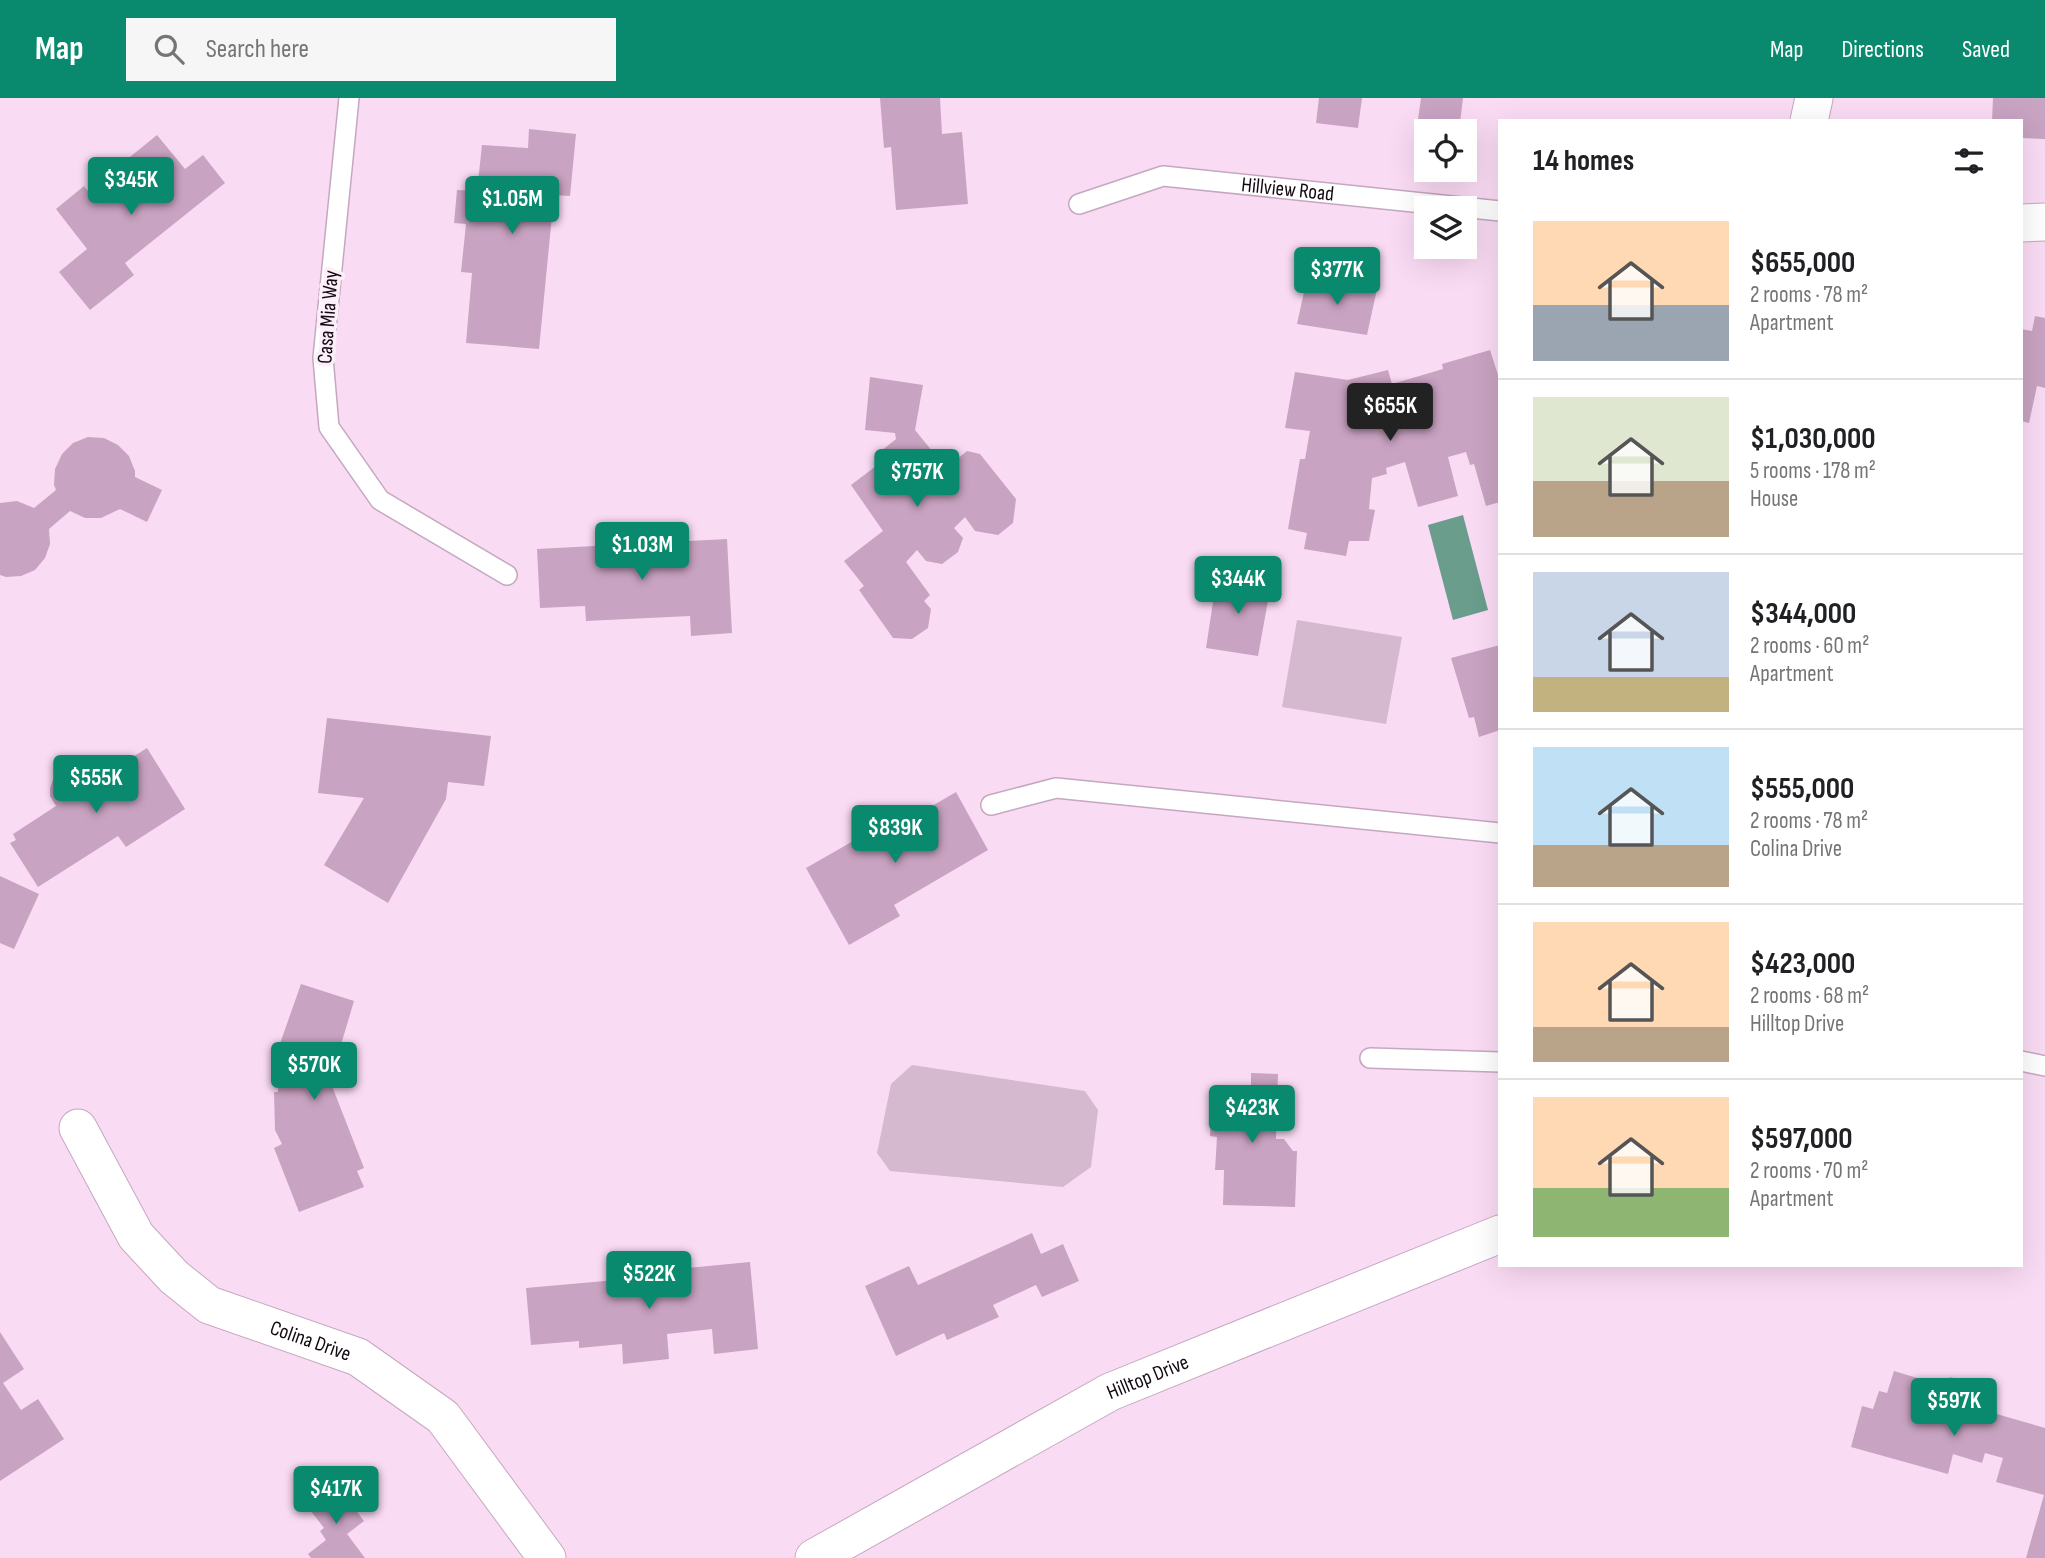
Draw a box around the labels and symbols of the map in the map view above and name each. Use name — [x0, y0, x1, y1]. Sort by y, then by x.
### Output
pin: $345K — [82, 158, 180, 217]
street label: Hillview Road — [1240, 172, 1335, 206]
pin: $1.05M — [455, 176, 569, 236]
pin: $377K — [1288, 248, 1386, 307]
street label: Casa Mia Way — [312, 269, 344, 365]
pin: $655K — [1341, 384, 1439, 443]
pin: $757K — [868, 450, 966, 509]
pin: $1.03M — [585, 522, 699, 582]
pin: $344K — [1189, 556, 1287, 616]
pin: $555K — [47, 756, 145, 815]
pin: $839K — [846, 806, 944, 865]
pin: $570K — [265, 1042, 363, 1102]
pin: $423K — [1203, 1086, 1301, 1145]
pin: $522K — [600, 1252, 698, 1311]
street label: Colina Drive — [267, 1315, 355, 1366]
street label: Hilltop Drive — [1103, 1349, 1192, 1404]
pin: $597K — [1905, 1378, 2003, 1438]
pin: $417K — [287, 1466, 385, 1526]

